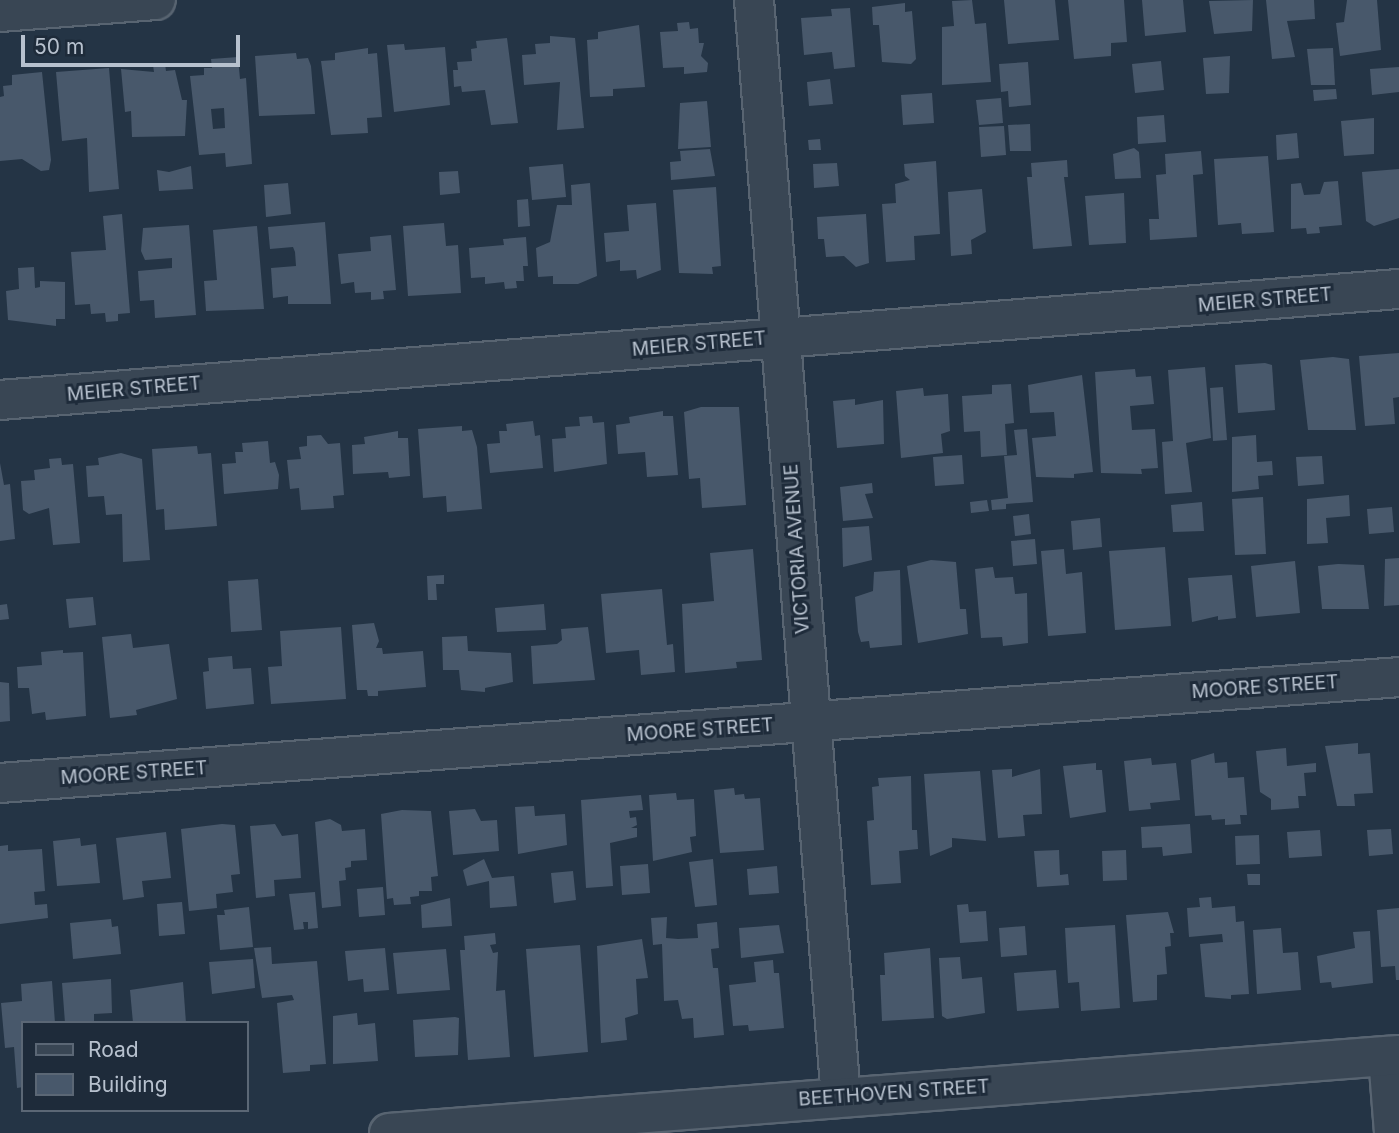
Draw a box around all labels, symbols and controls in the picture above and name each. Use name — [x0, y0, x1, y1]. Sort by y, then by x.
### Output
scale bar — [24, 21, 243, 65]
text: 50 m — [34, 34, 84, 59]
street label: MEIER STREET — [1197, 283, 1333, 317]
street label: MEIER STREET — [631, 327, 767, 361]
street label: MEIER STREET — [66, 372, 202, 406]
street label: VICTORIA AVENUE — [780, 463, 814, 635]
street label: MOORE STREET — [1191, 671, 1339, 703]
street label: MOORE STREET — [626, 714, 774, 746]
street label: MOORE STREET — [60, 757, 208, 789]
legend — [21, 1021, 248, 1112]
text: Road — [88, 1037, 139, 1062]
text: Building — [88, 1072, 168, 1097]
street label: BEETHOVEN STREET — [798, 1075, 990, 1111]

